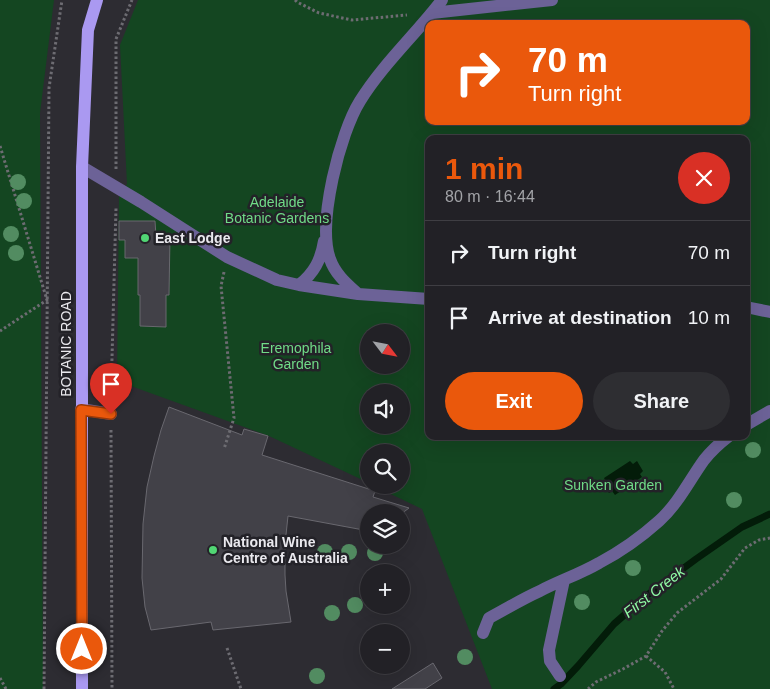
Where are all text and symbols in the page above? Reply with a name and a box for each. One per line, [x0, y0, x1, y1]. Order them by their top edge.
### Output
icon: right [445, 40, 510, 105]
text: 70 m [528, 40, 608, 79]
text: Turn right [528, 81, 621, 106]
text: 1 min [445, 152, 523, 185]
button: close [678, 152, 730, 204]
text: 80 m · 16:44 [445, 188, 535, 205]
park label: Adelaide Botanic Gardens [225, 194, 329, 226]
place label: East Lodge [155, 230, 231, 246]
marker: East Lodge [139, 232, 151, 244]
icon: right [445, 239, 473, 267]
text: Turn right [488, 242, 576, 263]
text: 70 m [688, 242, 730, 263]
street label: BOTANIC ROAD [58, 291, 74, 397]
icon: arrive [445, 304, 473, 332]
text: Arrive at destination [488, 307, 672, 328]
text: 10 m [688, 307, 730, 328]
north arrow [360, 324, 410, 374]
map controls [360, 324, 410, 674]
park label: Eremophila Garden [261, 340, 332, 372]
pin [90, 363, 132, 414]
icon: arrive [97, 370, 125, 398]
button: Exit [445, 372, 583, 430]
button: Share [593, 372, 730, 430]
button: sound [360, 384, 410, 434]
button: search [360, 444, 410, 494]
park label: Sunken Garden [564, 477, 662, 493]
button: layers [360, 504, 410, 554]
place label: National Wine Centre of Australia [223, 534, 348, 566]
marker: National Wine Centre of Australia [207, 544, 219, 556]
water label: First Creek [620, 561, 689, 621]
button: + [360, 564, 410, 614]
position arrow [55, 622, 107, 674]
button: − [360, 624, 410, 674]

